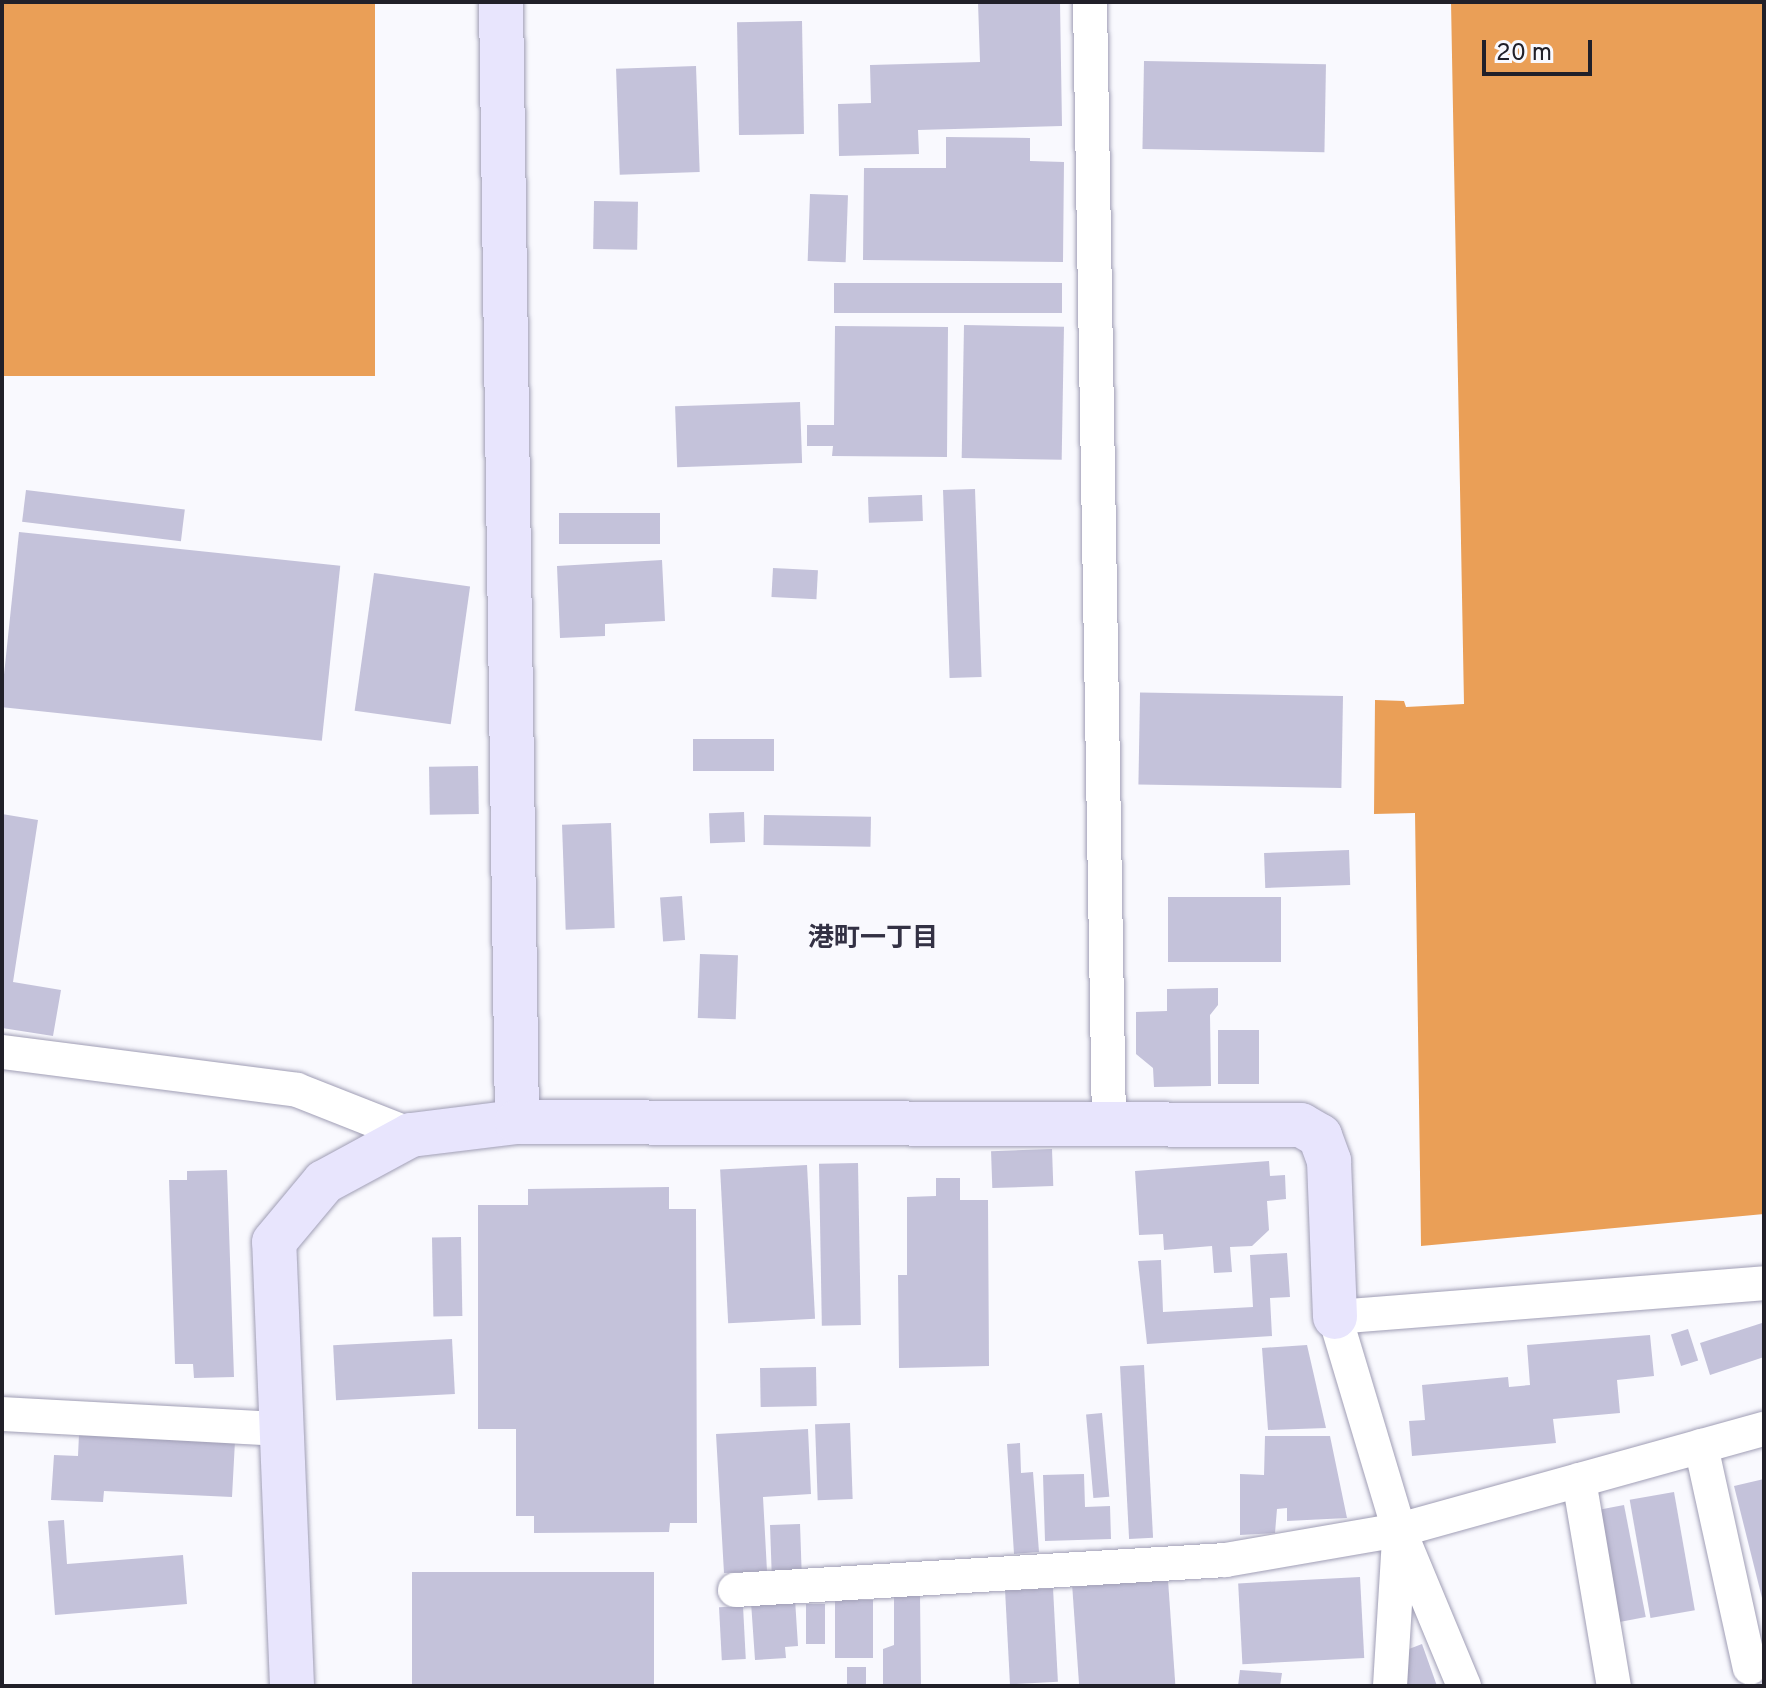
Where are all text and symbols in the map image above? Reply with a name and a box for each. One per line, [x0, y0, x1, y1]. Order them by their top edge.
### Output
scale bar [1486, 24, 1596, 74]
text: 20 m [1496, 39, 1552, 69]
district label: 港町一丁目 [808, 924, 938, 956]

